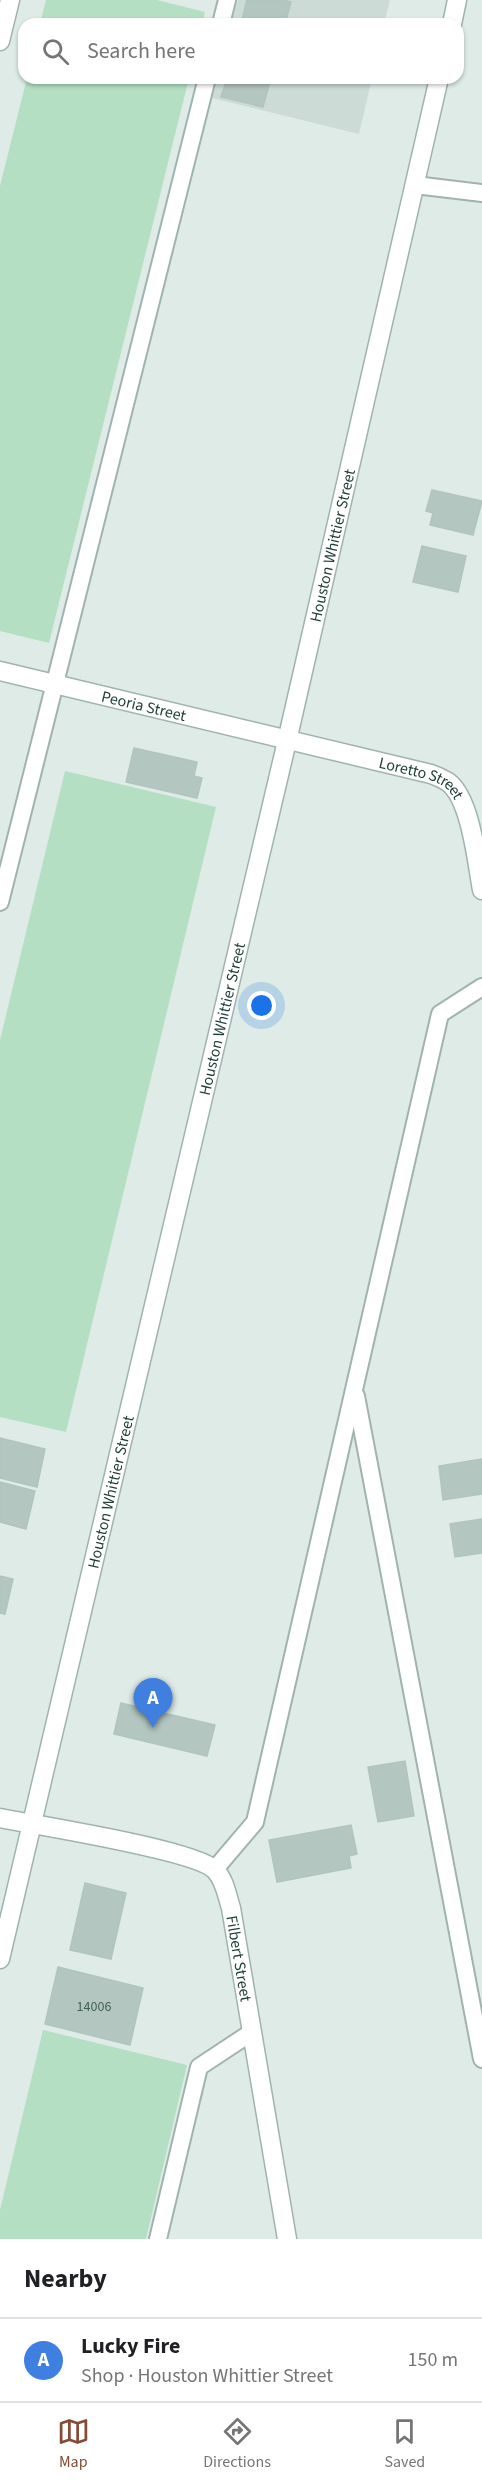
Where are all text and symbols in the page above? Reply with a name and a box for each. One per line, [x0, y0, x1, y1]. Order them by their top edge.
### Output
search box [18, 18, 464, 84]
icon: search [39, 35, 72, 68]
text: Search here [87, 35, 195, 67]
street label: Houston Whittier Street [305, 466, 361, 624]
street label: Peoria Street [99, 686, 189, 727]
street label: Loretto Street [377, 752, 469, 804]
street label: Houston Whittier Street [194, 940, 251, 1098]
your location [247, 991, 276, 1020]
street label: Houston Whittier Street [82, 1413, 140, 1571]
pin: A [134, 1678, 172, 1728]
street label: Filbert Street [220, 1914, 257, 2004]
house number: 14006 [77, 1997, 111, 2017]
text: Nearby [24, 2260, 107, 2297]
text: Lucky Fire [81, 2330, 180, 2362]
text: A [38, 2346, 49, 2374]
text: 150 m [408, 2346, 458, 2374]
text: Shop · Houston Whittier Street [81, 2362, 333, 2390]
tab: Map [57, 2415, 90, 2473]
tab: Directions [203, 2415, 271, 2473]
tab: Saved [384, 2415, 425, 2473]

